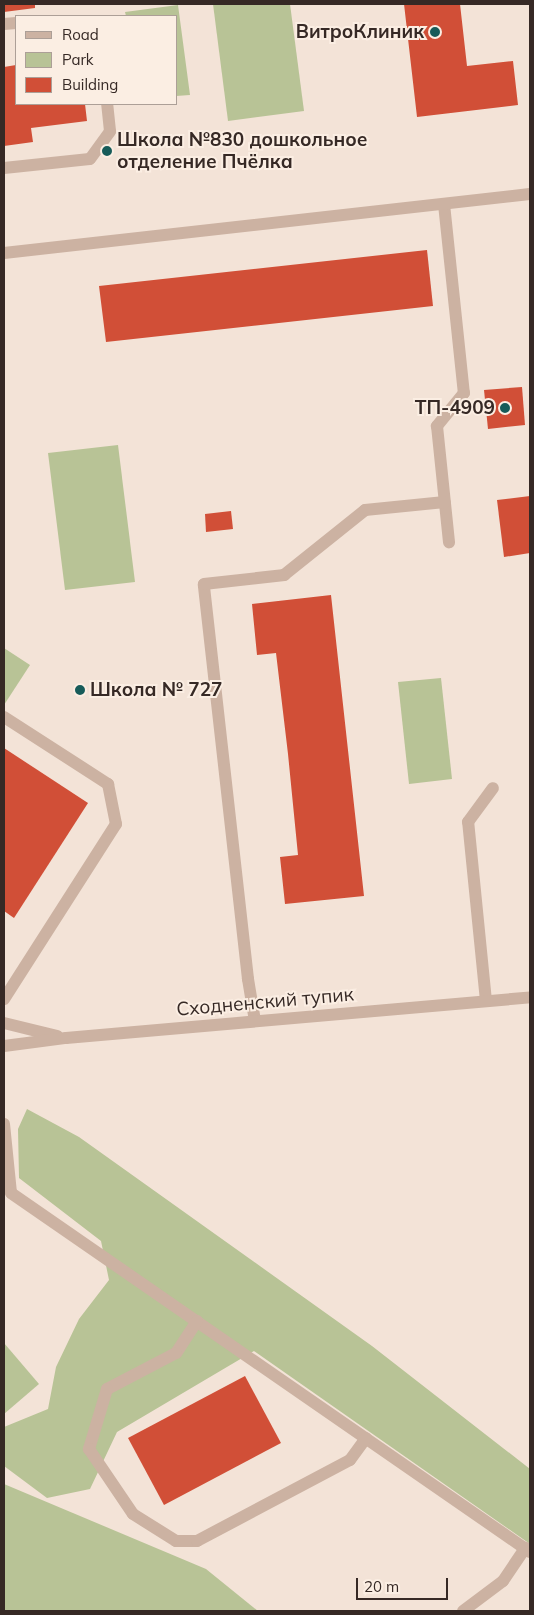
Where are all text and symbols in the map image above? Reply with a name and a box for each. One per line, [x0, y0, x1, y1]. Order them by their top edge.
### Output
legend [15, 15, 178, 105]
place label: ВитроКлиник [296, 21, 424, 43]
text: Road [62, 25, 99, 44]
marker: ВитроКлиник [428, 25, 442, 39]
text: Park [62, 50, 94, 69]
text: Building [62, 75, 118, 94]
place label: Школа №830 дошкольное отделение Пчёлка [117, 129, 367, 173]
marker: Школа №830 дошкольное отделение Пчёлка [101, 145, 113, 157]
place label: ТП-4909 [415, 397, 495, 419]
marker: ТП-4909 [499, 402, 511, 414]
place label: Школа № 727 [90, 679, 222, 701]
marker: Школа № 727 [74, 684, 86, 696]
street label: Сходненский тупик [175, 983, 355, 1021]
scale bar [359, 1568, 452, 1600]
text: 20 m [364, 1577, 399, 1596]

